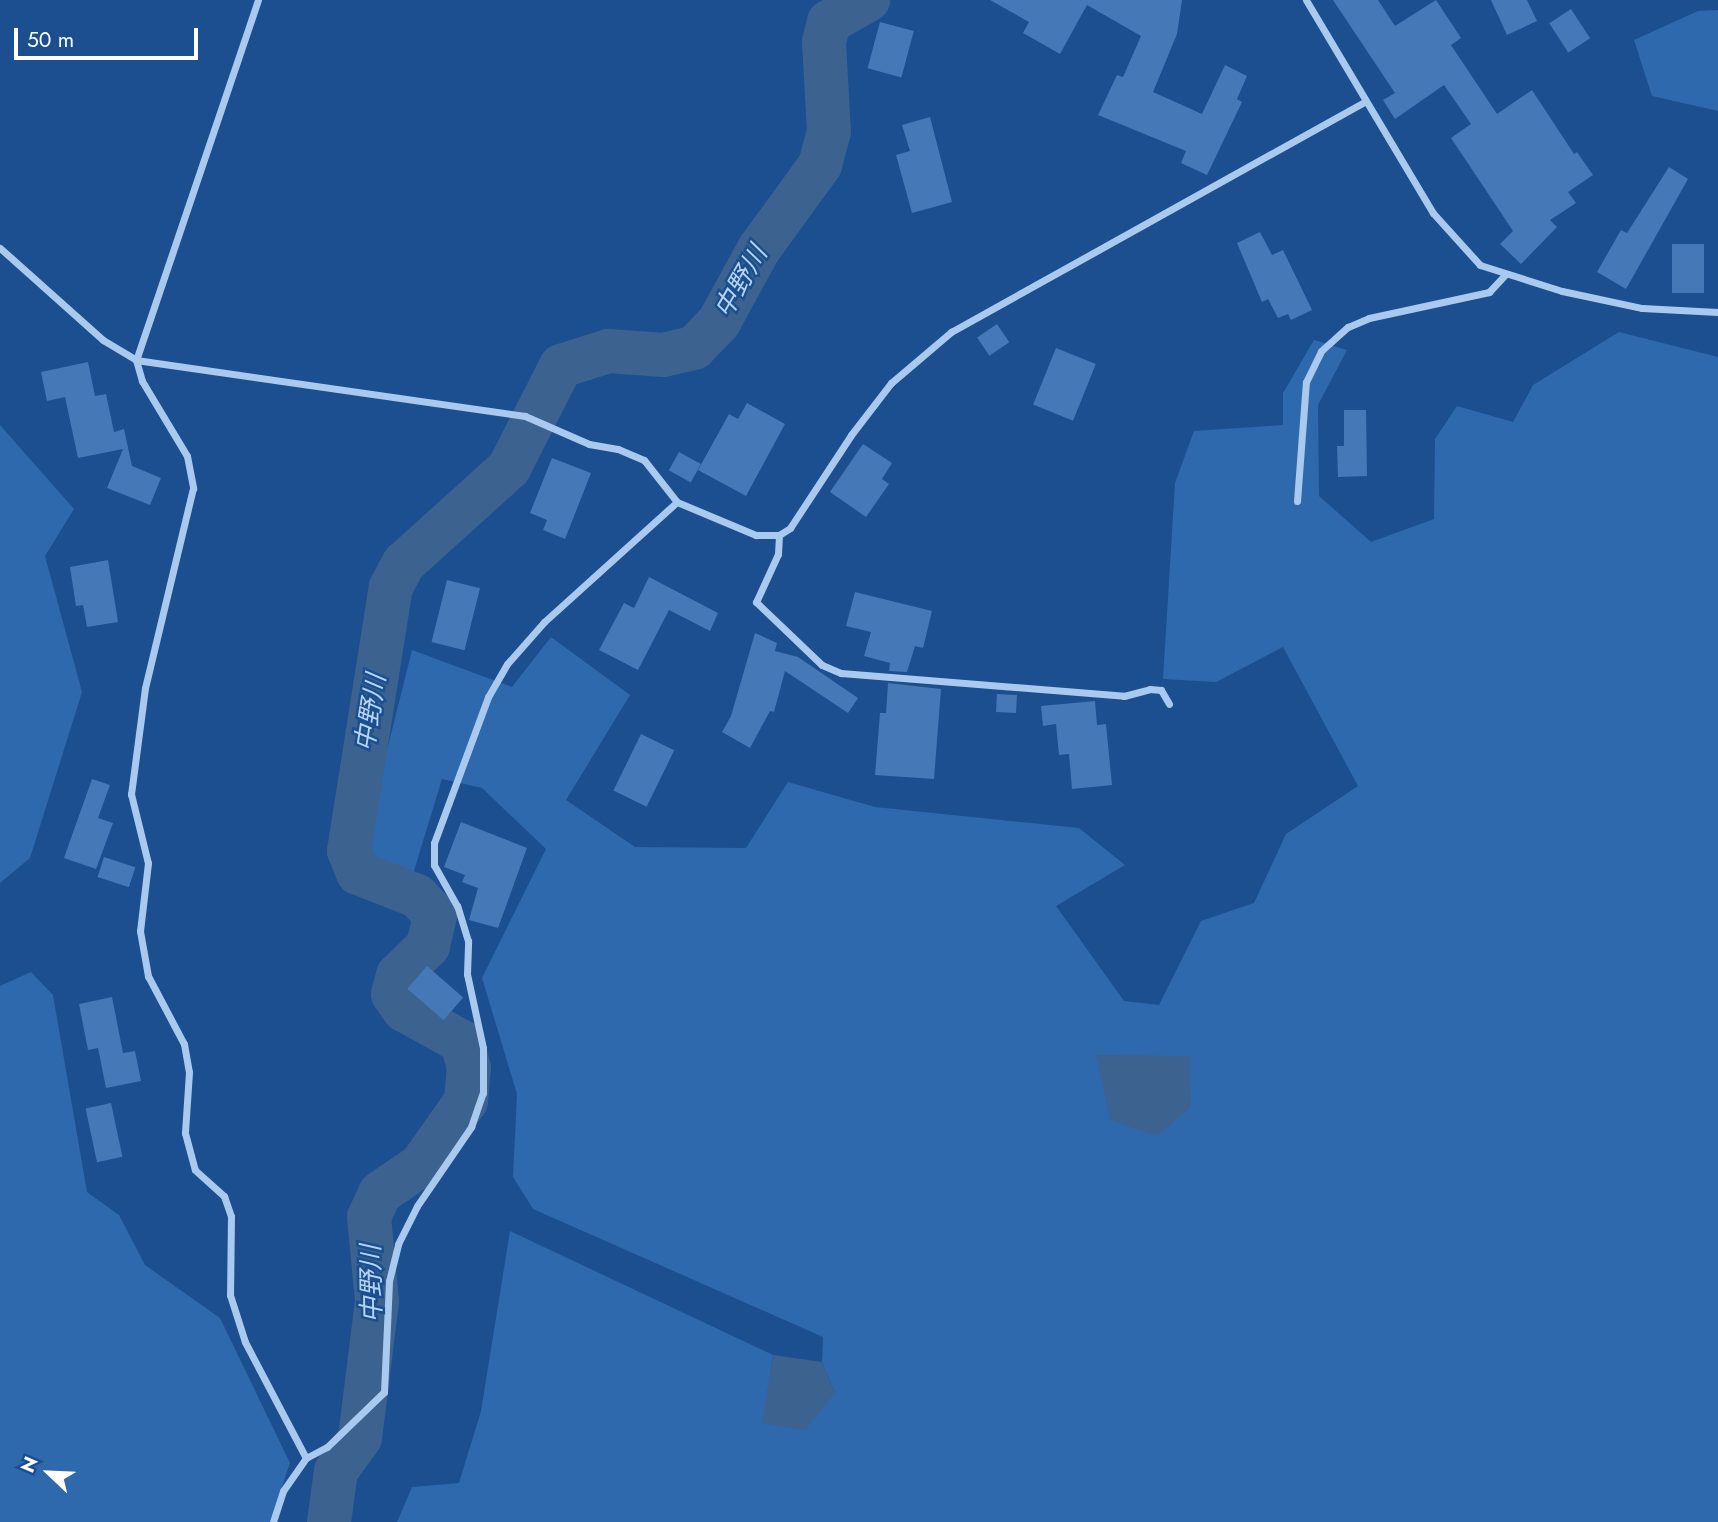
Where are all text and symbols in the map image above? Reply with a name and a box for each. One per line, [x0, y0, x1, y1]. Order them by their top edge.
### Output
scale bar [18, 14, 201, 58]
text: 50 m [27, 25, 74, 55]
water label: 中野川 [708, 240, 774, 324]
water label: 中野川 [349, 672, 393, 754]
water label: 中野川 [356, 1245, 388, 1323]
north arrow [14, 1438, 84, 1508]
text: N [14, 1452, 45, 1477]

